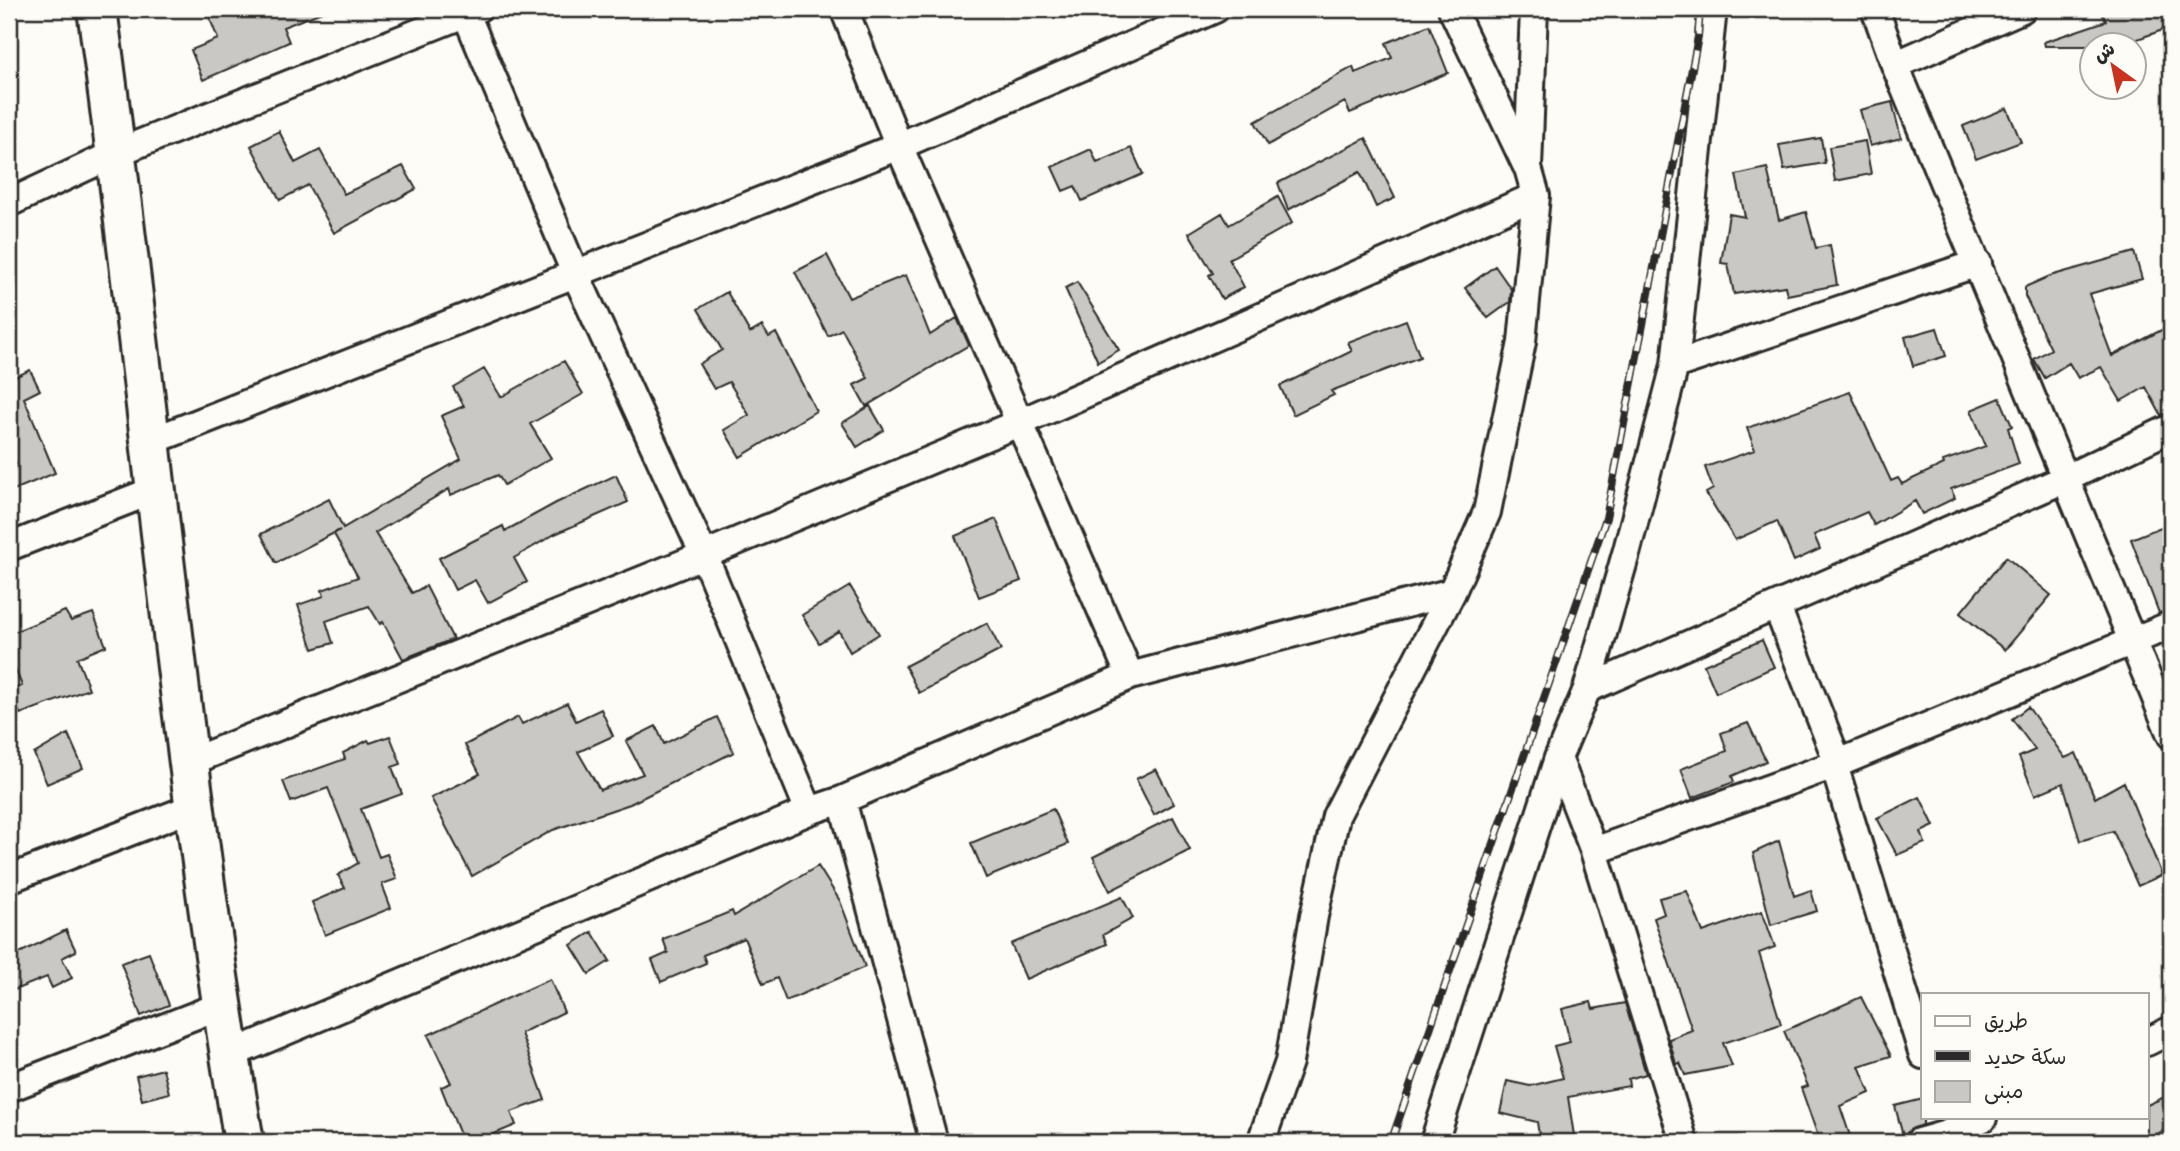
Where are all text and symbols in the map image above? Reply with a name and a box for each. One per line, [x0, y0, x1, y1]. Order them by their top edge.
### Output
north arrow [2078, 32, 2148, 102]
text: ش [2090, 38, 2120, 68]
legend [1921, 993, 2148, 1120]
text: طريق [1984, 1009, 2028, 1034]
text: سكة حديد [1984, 1045, 2067, 1070]
text: مبنى [1984, 1079, 2023, 1105]

